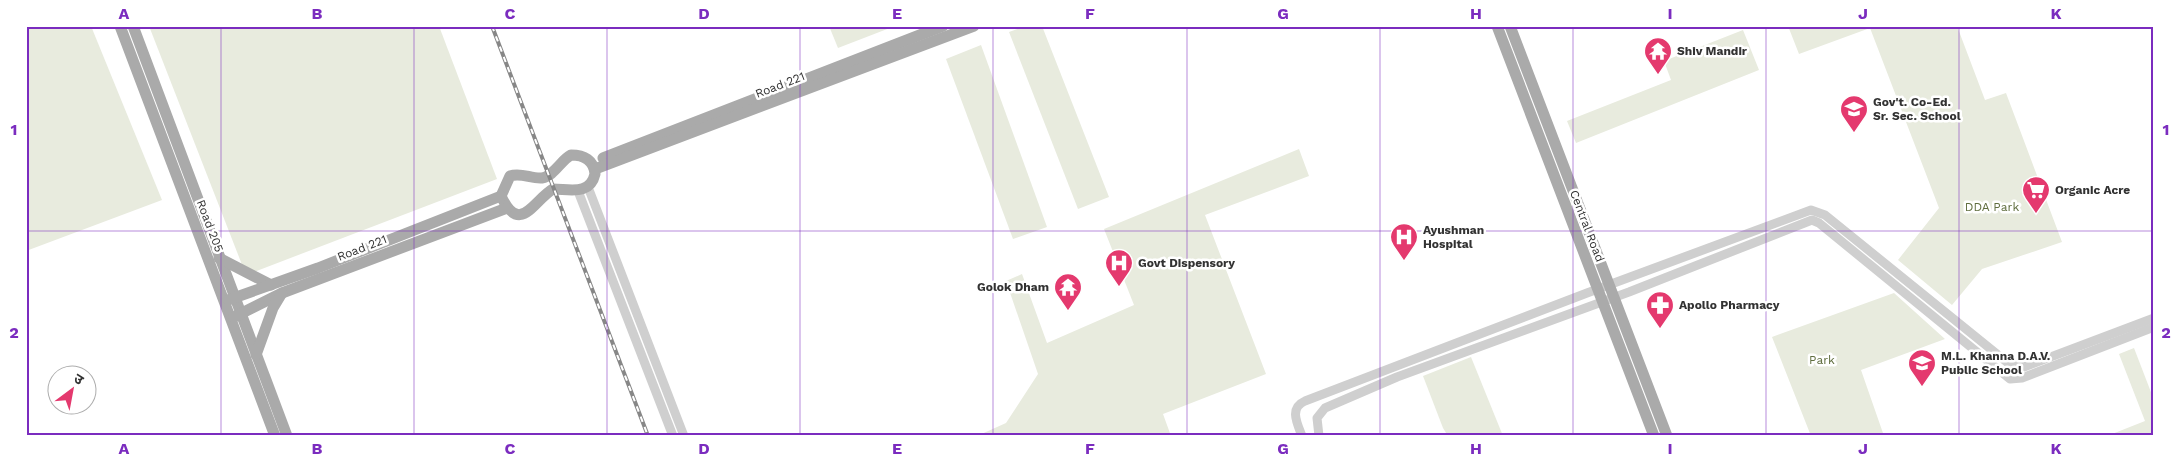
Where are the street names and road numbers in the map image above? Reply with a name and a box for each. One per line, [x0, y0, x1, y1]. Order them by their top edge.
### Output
street label: Road 221 [753, 69, 807, 101]
street label: Central Road [1567, 188, 1607, 264]
street label: Road 205 [194, 198, 226, 254]
street label: Road 221 [335, 232, 389, 264]

